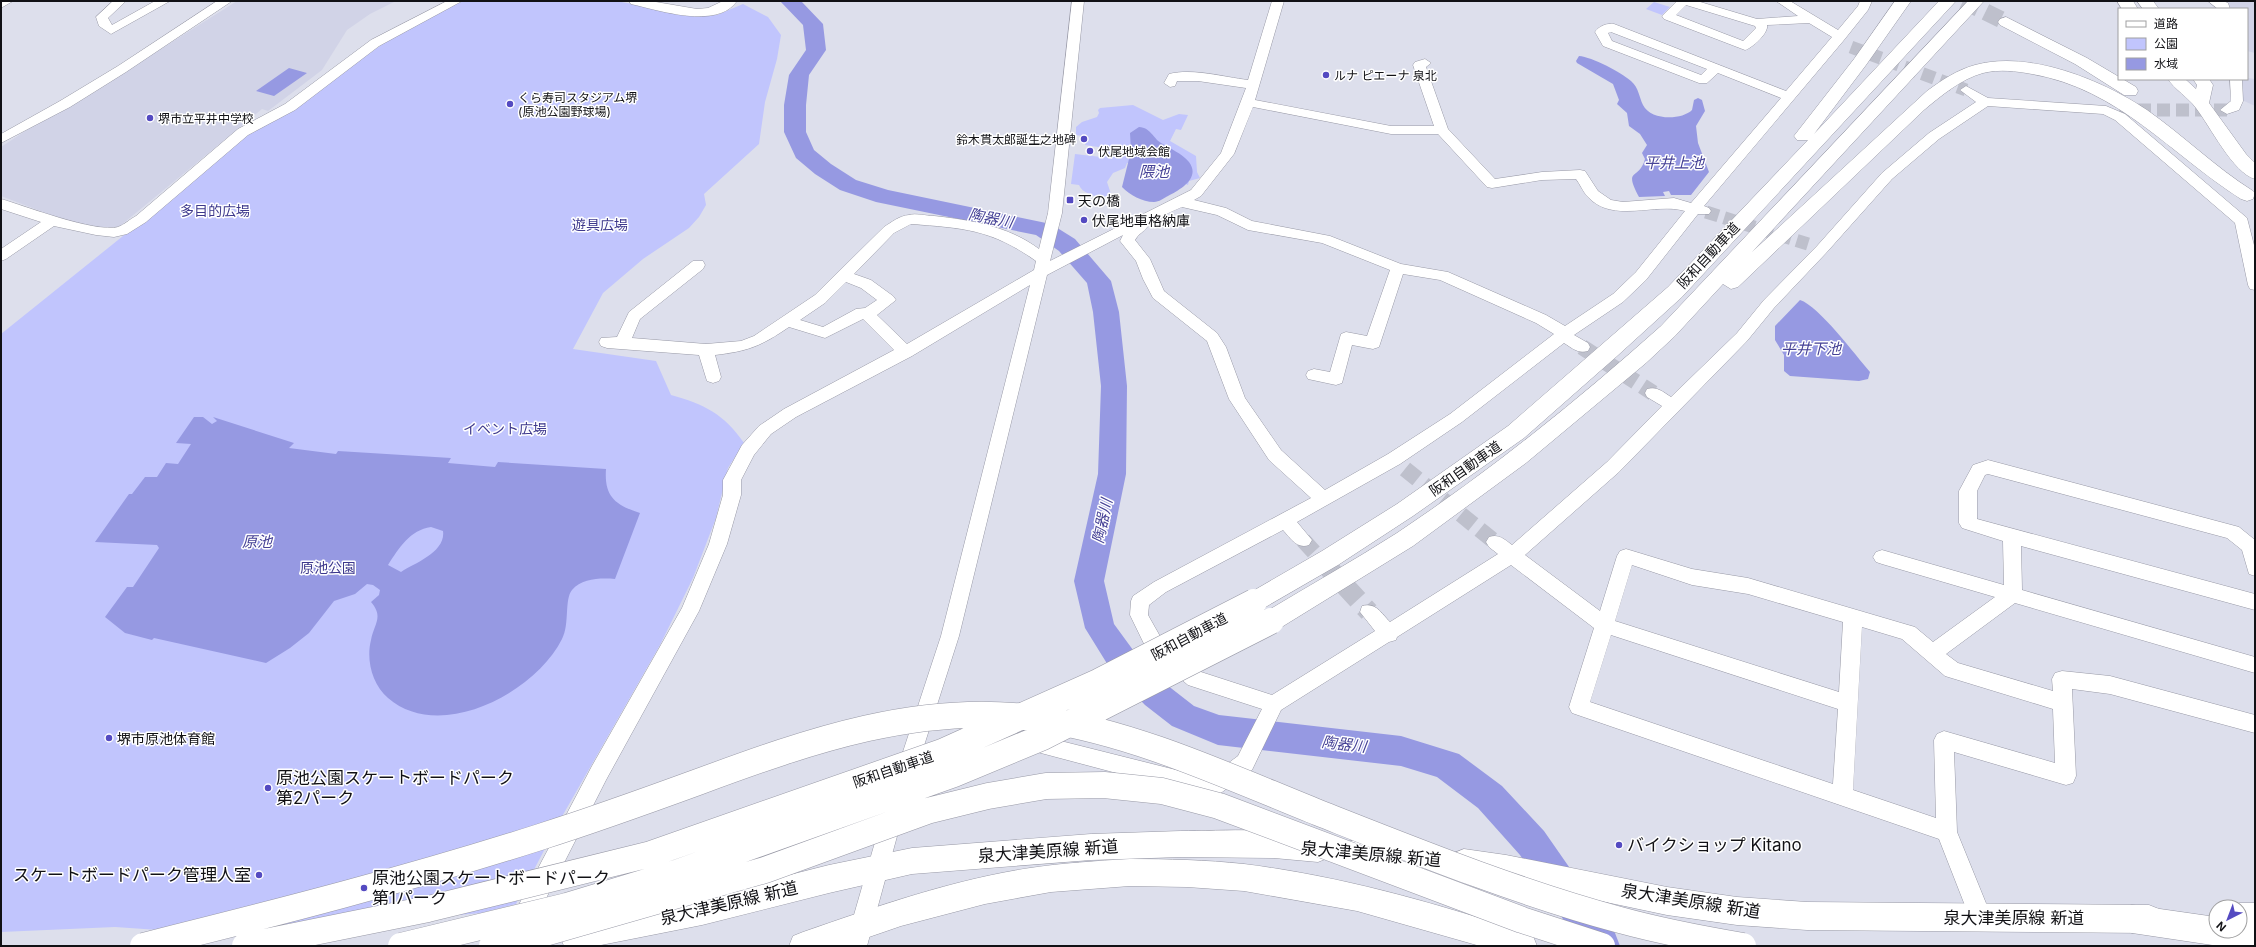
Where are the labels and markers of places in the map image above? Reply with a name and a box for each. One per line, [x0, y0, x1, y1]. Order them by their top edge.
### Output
place label: ルナ ピエーナ 泉北 [1334, 68, 1437, 83]
marker: ルナ ピエーナ 泉北 [1321, 70, 1331, 80]
place label: くら寿司スタジアム堺 (原池公園野球場) [518, 90, 637, 119]
marker: くら寿司スタジアム堺 (原池公園野球場) [505, 99, 515, 109]
place label: 堺市立平井中学校 [158, 111, 254, 126]
marker: 堺市立平井中学校 [145, 113, 155, 123]
place label: 鈴木貫太郎誕生之地碑 [956, 132, 1076, 147]
marker: 鈴木貫太郎誕生之地碑 [1079, 134, 1089, 144]
place label: 伏尾地域会館 [1098, 144, 1170, 159]
marker: 伏尾地域会館 [1085, 146, 1095, 156]
place label: 天の橋 [1078, 192, 1120, 209]
marker: 天の橋 [1065, 195, 1075, 205]
place label: 伏尾地車格納庫 [1092, 212, 1190, 229]
marker: 伏尾地車格納庫 [1079, 215, 1089, 225]
place label: 堺市原池体育館 [117, 730, 215, 747]
marker: 堺市原池体育館 [104, 733, 114, 743]
place label: 原池公園スケートボードパーク 第2パーク [276, 768, 514, 808]
marker: 原池公園スケートボードパーク 第2パーク [263, 783, 273, 793]
place label: バイクショップ Kitano [1627, 835, 1802, 855]
marker: バイクショップ Kitano [1614, 840, 1624, 850]
place label: スケートボードパーク管理人室 [13, 865, 251, 885]
place label: 原池公園スケートボードパーク 第1パーク [372, 868, 610, 908]
marker: スケートボードパーク管理人室 [254, 870, 264, 880]
marker: 原池公園スケートボードパーク 第1パーク [359, 883, 369, 893]

